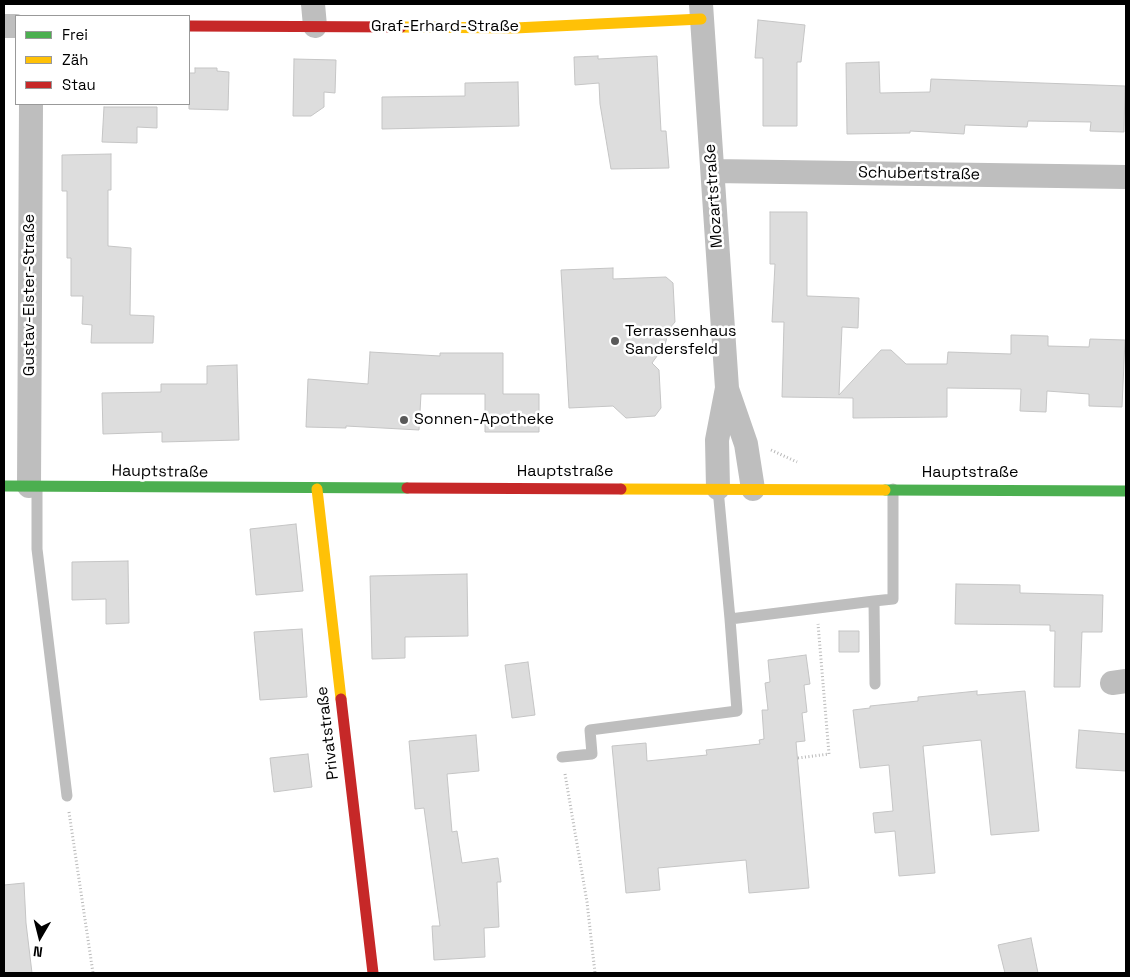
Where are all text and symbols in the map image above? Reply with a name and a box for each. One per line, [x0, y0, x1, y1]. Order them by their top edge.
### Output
legend [15, 15, 190, 105]
street label: Graf-Erhard-Straße [371, 17, 519, 37]
text: Frei [62, 25, 88, 44]
text: Zäh [62, 50, 88, 69]
text: Stau [62, 75, 96, 94]
street label: Mozartstraße [701, 143, 727, 249]
street label: Schubertstraße [858, 163, 980, 185]
street label: Gustav-Elster-Straße [20, 214, 40, 376]
place label: Terrassenhaus Sandersfeld [625, 322, 736, 360]
marker: Terrassenhaus Sandersfeld [609, 335, 621, 347]
place label: Sonnen-Apotheke [414, 410, 554, 430]
marker: Sonnen-Apotheke [398, 414, 410, 426]
street label: Hauptstraße [111, 462, 209, 482]
street label: Hauptstraße [517, 462, 613, 482]
street label: Hauptstraße [922, 463, 1018, 483]
street label: Privatstraße [313, 685, 343, 781]
north arrow [15, 912, 65, 962]
text: N [32, 942, 44, 961]

